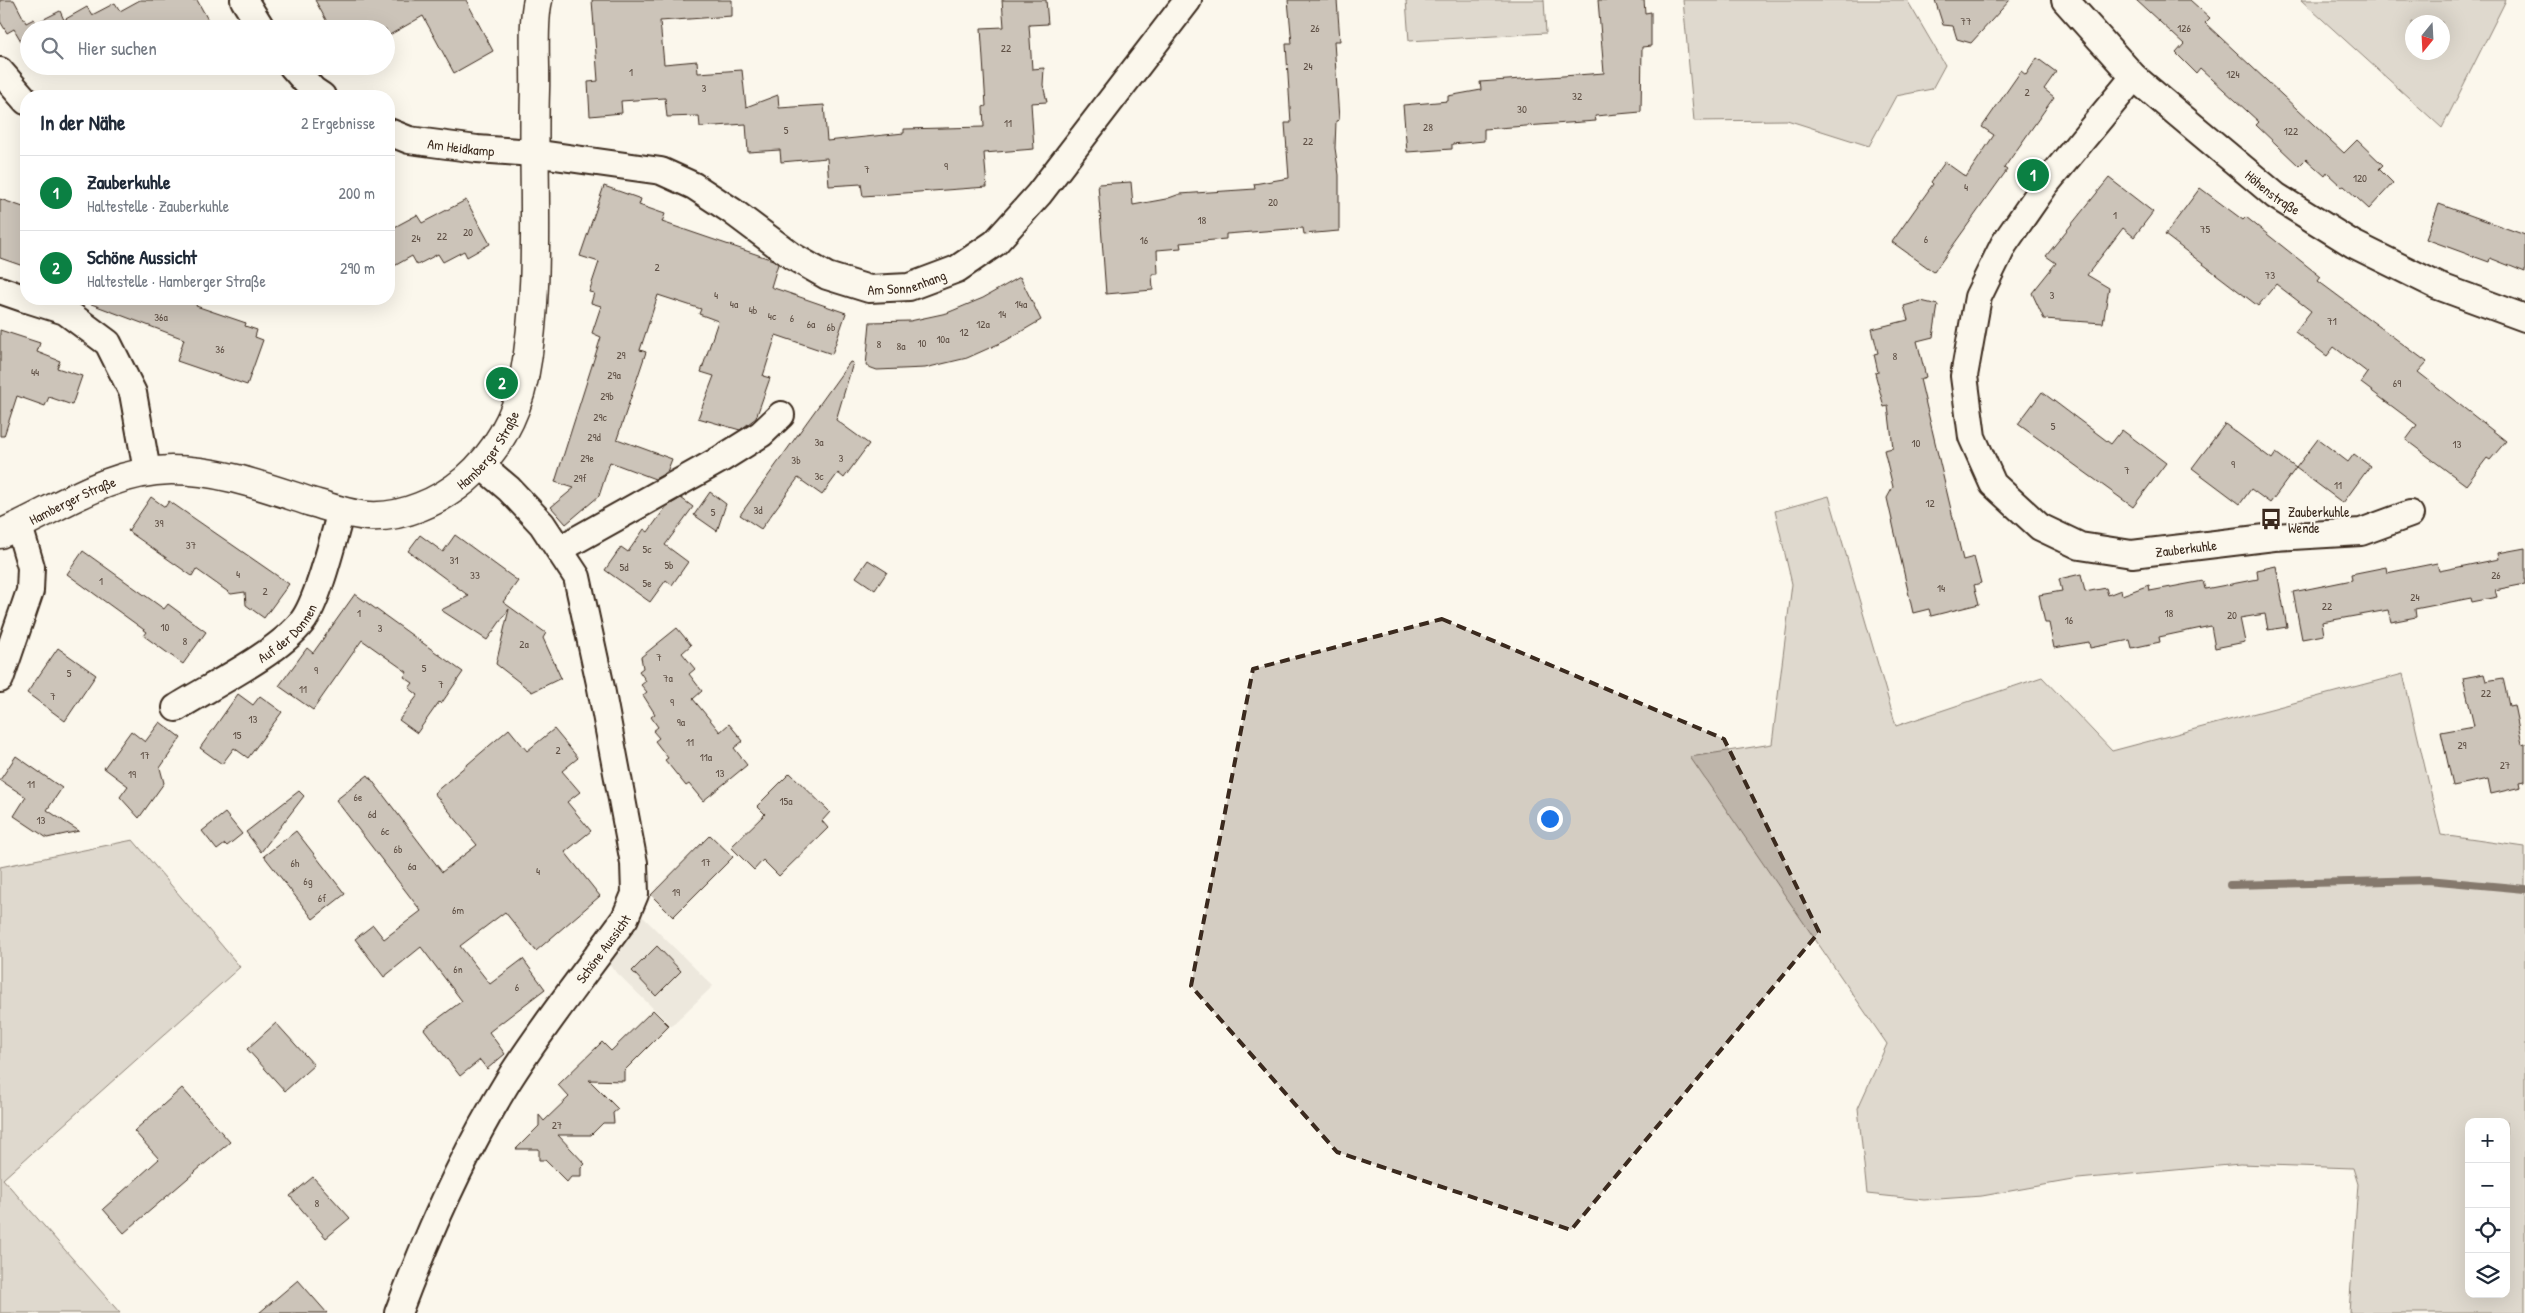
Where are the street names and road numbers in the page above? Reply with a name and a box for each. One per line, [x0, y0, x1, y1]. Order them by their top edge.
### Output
street label: Am Heidkamp [426, 133, 495, 161]
street label: Höhenstraße [2242, 165, 2305, 219]
street label: Am Sonnenhang [867, 265, 949, 299]
street label: Hamberger Straße [452, 407, 523, 493]
street label: Hamberger Straße [26, 471, 118, 528]
street label: Zauberkuhle [2154, 534, 2218, 561]
street label: Auf der Donnen [253, 601, 320, 666]
street label: Schöne Aussicht [571, 912, 635, 987]

